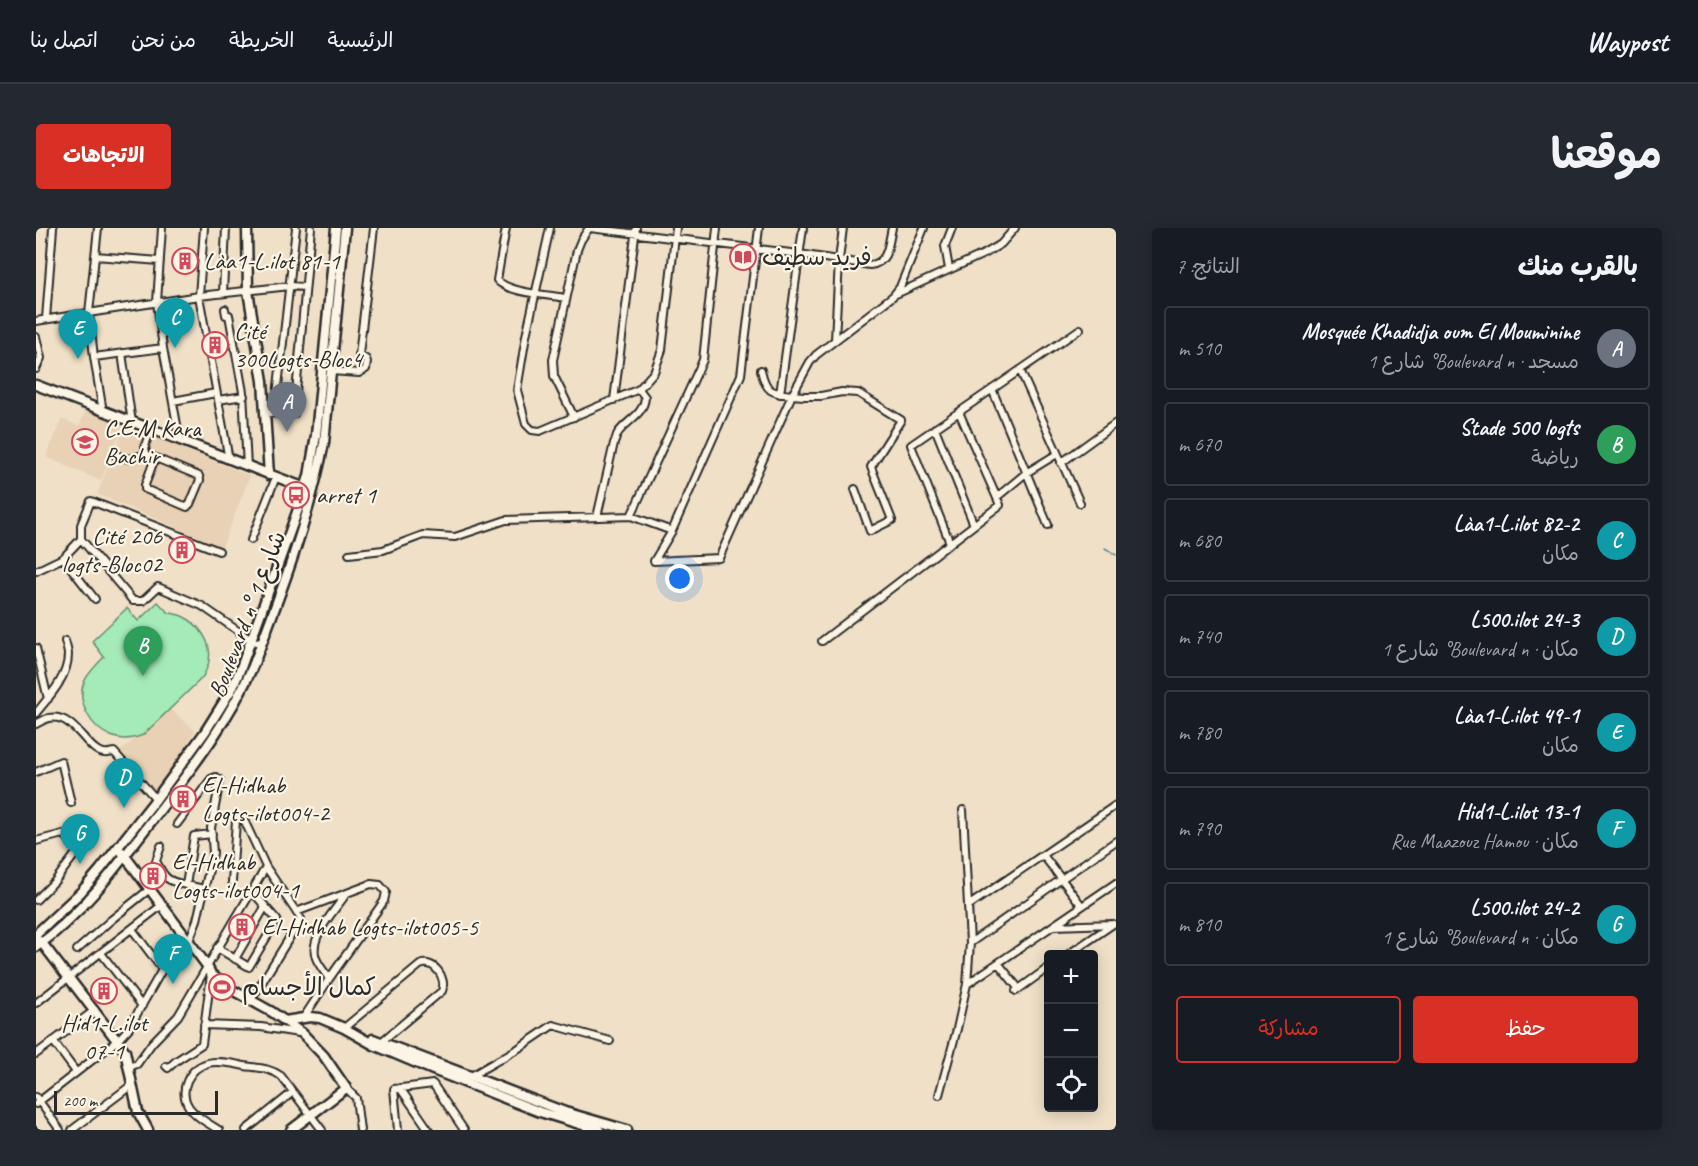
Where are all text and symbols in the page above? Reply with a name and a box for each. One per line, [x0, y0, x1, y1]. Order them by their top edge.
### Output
text: Waypost [1587, 24, 1668, 59]
text: اتصل بنا [30, 27, 98, 53]
text: من نحن [131, 27, 196, 53]
text: الخريطة [229, 27, 295, 53]
text: الرئيسية [328, 27, 393, 53]
button: الاتجاهات [36, 124, 171, 189]
text: موقعنا [1551, 128, 1662, 181]
library icon: فريد سطيف [728, 242, 758, 272]
place label: فريد سطيف [762, 242, 872, 272]
building icon: Làa1-L.ilot 81-1 [170, 246, 200, 276]
place label: Làa1-L.ilot 81-1 [204, 246, 341, 276]
text: بالقرب منك [1518, 250, 1638, 283]
text: النتائج: 7 [1176, 254, 1240, 279]
pin: C [156, 298, 194, 348]
pin: E [58, 310, 98, 359]
place label: Cité 300Logts-Bloc4 [234, 316, 364, 374]
text: Mosquée Khadidja oum El Mouminine [1302, 318, 1579, 346]
building icon: Cité 300Logts-Bloc4 [200, 330, 230, 360]
text: 510 m [1178, 336, 1221, 361]
text: A [1611, 336, 1622, 361]
text: مسجد · Boulevard n° شارع 1 [1368, 349, 1579, 374]
pin: A [268, 382, 306, 432]
place label: C.E.M Kara Bachir [104, 413, 202, 471]
text: Stade 500 logts [1460, 414, 1579, 442]
school or university icon: C.E.M Kara Bachir [70, 427, 100, 457]
text: 670 m [1178, 432, 1221, 457]
text: B [1611, 432, 1622, 457]
text: رياضة [1531, 445, 1579, 470]
bus stop icon: arret 1 [281, 480, 311, 510]
place label: arret 1 [316, 480, 377, 510]
text: Làa1-L.ilot 82-2 [1454, 510, 1579, 538]
place label: Cité 206 logts-Bloc02 [62, 521, 164, 579]
street label: Boulevard n° شارع 1 [201, 526, 294, 702]
text: 680 m [1178, 528, 1221, 553]
text: C [1612, 528, 1621, 553]
building icon: Cité 206 logts-Bloc02 [167, 535, 197, 565]
text: مكان [1542, 541, 1579, 566]
your location [665, 564, 694, 593]
text: L500.ilot 24-3 [1470, 606, 1579, 634]
text: 740 m [1178, 624, 1221, 649]
text: D [1611, 624, 1622, 649]
pin: B [124, 626, 162, 676]
text: مكان · Boulevard n° شارع 1 [1382, 637, 1579, 662]
text: Làa1-L.ilot 49-1 [1454, 702, 1579, 730]
text: 780 m [1178, 720, 1221, 745]
text: E [1611, 720, 1622, 745]
text: مكان [1542, 733, 1579, 758]
pin: D [104, 758, 143, 808]
place label: El-Hidhab Logts-ilot004-2 [202, 770, 331, 828]
building icon: El-Hidhab Logts-ilot004-2 [168, 784, 198, 814]
text: Hid1-L.ilot 13-1 [1457, 798, 1579, 826]
pin: G [60, 814, 99, 864]
text: 790 m [1178, 816, 1221, 841]
text: F [1612, 816, 1621, 841]
text: مكان · Rue Maazouz Hamou [1391, 829, 1579, 854]
place label: El-Hidhab Logts-ilot004-1 [172, 847, 300, 905]
building icon: El-Hidhab Logts-ilot004-1 [138, 861, 168, 891]
text: L500.ilot 24-2 [1470, 894, 1579, 922]
building icon: El-Hidhab Logts-ilot005-5 [227, 912, 257, 942]
place label: El-Hidhab Logts-ilot005-5 [262, 912, 479, 942]
text: 810 m [1178, 912, 1221, 937]
text: G [1612, 912, 1621, 937]
text: مكان · Boulevard n° شارع 1 [1382, 925, 1579, 950]
pin: F [154, 934, 192, 984]
map controls [1044, 950, 1098, 1112]
button: + [1044, 950, 1098, 1004]
place label: كمال الأجسام [242, 970, 376, 1005]
sports icon: كمال الأجسام [207, 972, 237, 1002]
building icon: Hid1-L.ilot 07-1 [89, 976, 119, 1006]
button: مشاركة [1176, 996, 1401, 1063]
button: حفظ [1413, 996, 1638, 1063]
button: − [1044, 1004, 1098, 1058]
place label: Hid1-L.ilot 07-1 [61, 1008, 149, 1066]
button: locate [1044, 1058, 1098, 1112]
scale bar [54, 1088, 218, 1116]
text: 200 m [63, 1091, 97, 1111]

